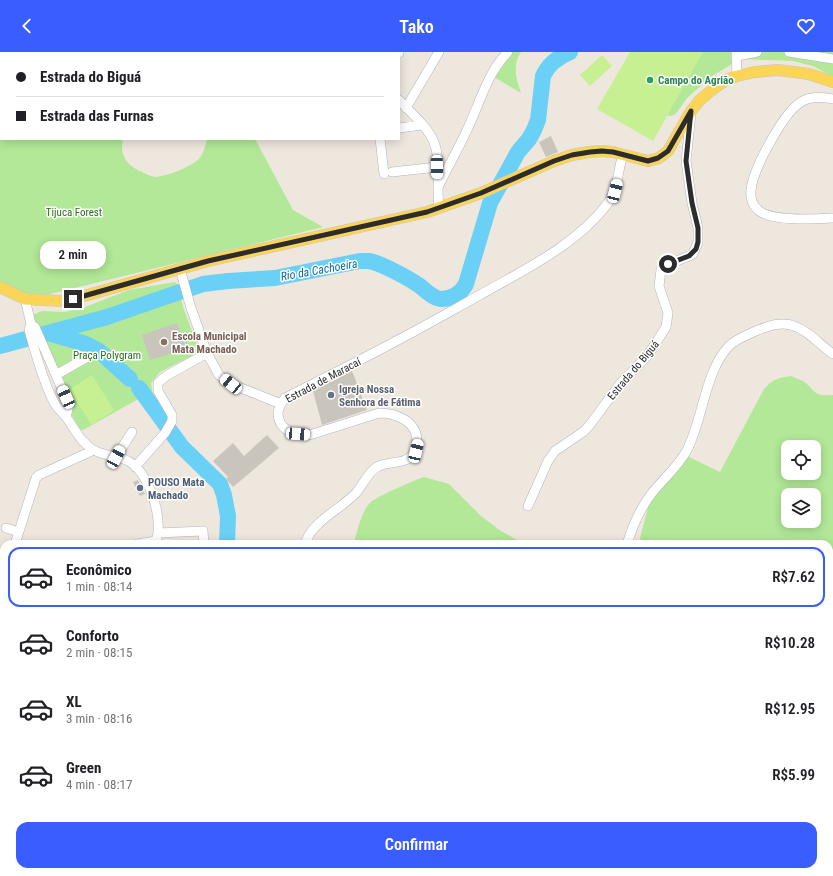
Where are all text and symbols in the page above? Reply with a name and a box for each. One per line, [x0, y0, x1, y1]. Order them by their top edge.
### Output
icon: back [16, 15, 38, 37]
icon: heart [795, 15, 817, 37]
text: Tako [399, 16, 434, 37]
text: Estrada do Biguá [40, 68, 141, 86]
place label: Campo do Agrião [658, 74, 734, 87]
marker: Campo do Agrião [645, 75, 655, 85]
text: Estrada das Furnas [40, 107, 154, 125]
car [431, 155, 443, 179]
car [606, 178, 624, 204]
park label: Tijuca Forest [46, 206, 102, 219]
callout: 2 min [40, 241, 106, 269]
text: 2 min [59, 247, 87, 262]
route start [659, 255, 677, 273]
water label: Rio da Cachoeira [280, 256, 358, 284]
route end [64, 290, 82, 308]
place label: Escola Municipal Mata Machado [172, 330, 247, 356]
marker: Escola Municipal Mata Machado [159, 337, 169, 347]
street label: Estrada do Biguá [605, 338, 662, 403]
park label: Praça Polygram [73, 349, 141, 362]
street label: Estrada de Maracaí [283, 355, 363, 406]
car [218, 372, 244, 396]
place label: Igreja Nossa Senhora de Fátima [339, 383, 421, 409]
car [56, 384, 76, 410]
marker: Igreja Nossa Senhora de Fátima [326, 390, 336, 400]
car [286, 427, 310, 441]
car [407, 438, 425, 464]
map controls [781, 440, 821, 528]
button: locate [781, 440, 821, 480]
car [105, 444, 127, 470]
place label: POUSO Mata Machado [148, 476, 204, 502]
marker: POUSO Mata Machado [135, 483, 145, 493]
button: layers [781, 488, 821, 528]
icon: car [18, 559, 54, 595]
text: Econômico [66, 561, 132, 579]
text: R$7.62 [772, 568, 815, 586]
text: 1 min · 08:14 [66, 579, 132, 594]
icon: car [18, 625, 54, 661]
text: Conforto [66, 627, 119, 645]
text: R$10.28 [765, 634, 815, 652]
text: 2 min · 08:15 [66, 645, 132, 660]
icon: car [18, 691, 54, 727]
text: XL [66, 693, 82, 711]
text: R$12.95 [765, 700, 815, 718]
text: 3 min · 08:16 [66, 711, 132, 726]
icon: car [18, 757, 54, 793]
text: Green [66, 759, 101, 777]
text: R$5.99 [772, 766, 815, 784]
text: 4 min · 08:17 [66, 777, 132, 792]
button: Confirmar [16, 822, 817, 868]

